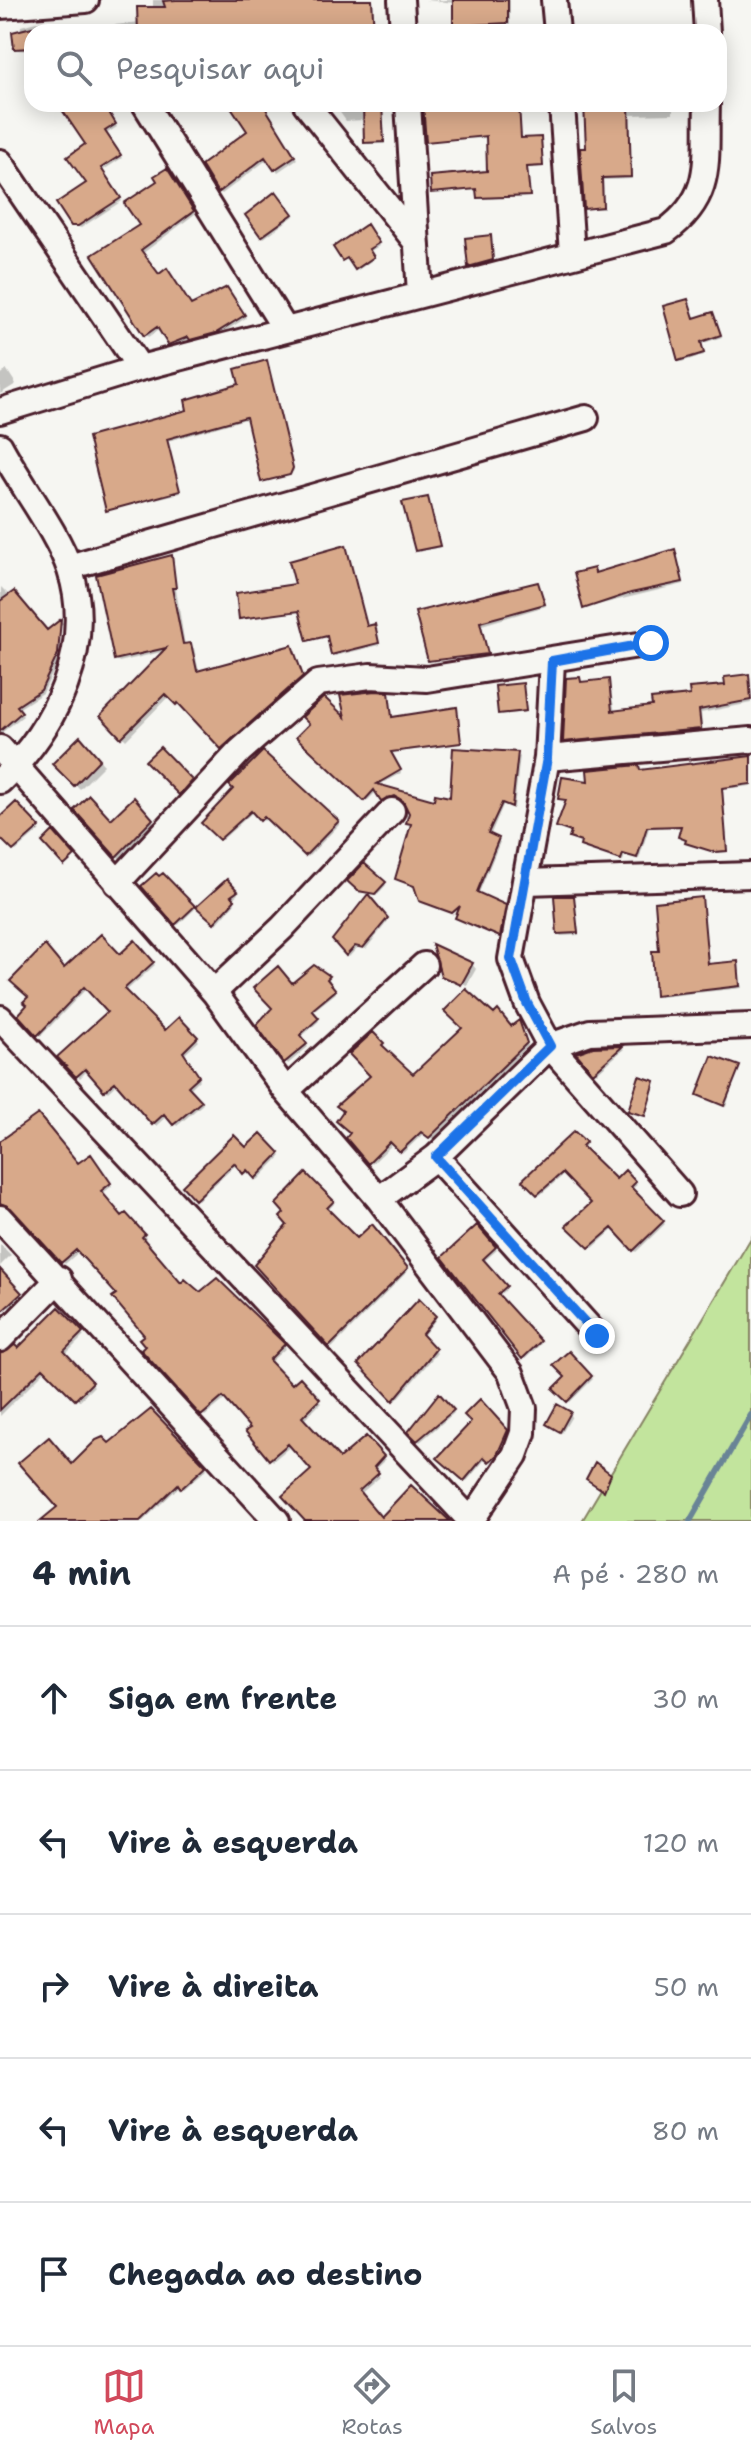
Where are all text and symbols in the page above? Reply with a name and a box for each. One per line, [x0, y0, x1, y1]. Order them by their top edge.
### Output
search box [24, 24, 727, 112]
icon: search [52, 46, 96, 90]
text: Pesquisar aqui [116, 48, 325, 89]
route start [633, 625, 669, 661]
route end [579, 1318, 615, 1354]
text: 4 min [32, 1550, 131, 1596]
text: A pé · 280 m [552, 1556, 719, 1591]
icon: ahead [32, 1676, 76, 1720]
text: Siga em frente [108, 1678, 337, 1719]
text: 30 m [652, 1681, 719, 1716]
icon: left [32, 1820, 76, 1864]
text: Vire à esquerda [108, 1822, 358, 1863]
text: 120 m [643, 1825, 719, 1860]
icon: right [32, 1964, 76, 2008]
text: Vire à direita [108, 1966, 319, 2007]
text: 50 m [654, 1969, 719, 2004]
icon: left [32, 2108, 76, 2152]
text: Vire à esquerda [108, 2110, 358, 2151]
text: 80 m [652, 2113, 719, 2148]
icon: arrive [32, 2252, 76, 2296]
text: Chegada ao destino [108, 2254, 423, 2295]
tab: Mapa [94, 2364, 154, 2441]
tab: Rotas [342, 2364, 403, 2441]
tab: Salvos [590, 2364, 657, 2441]

